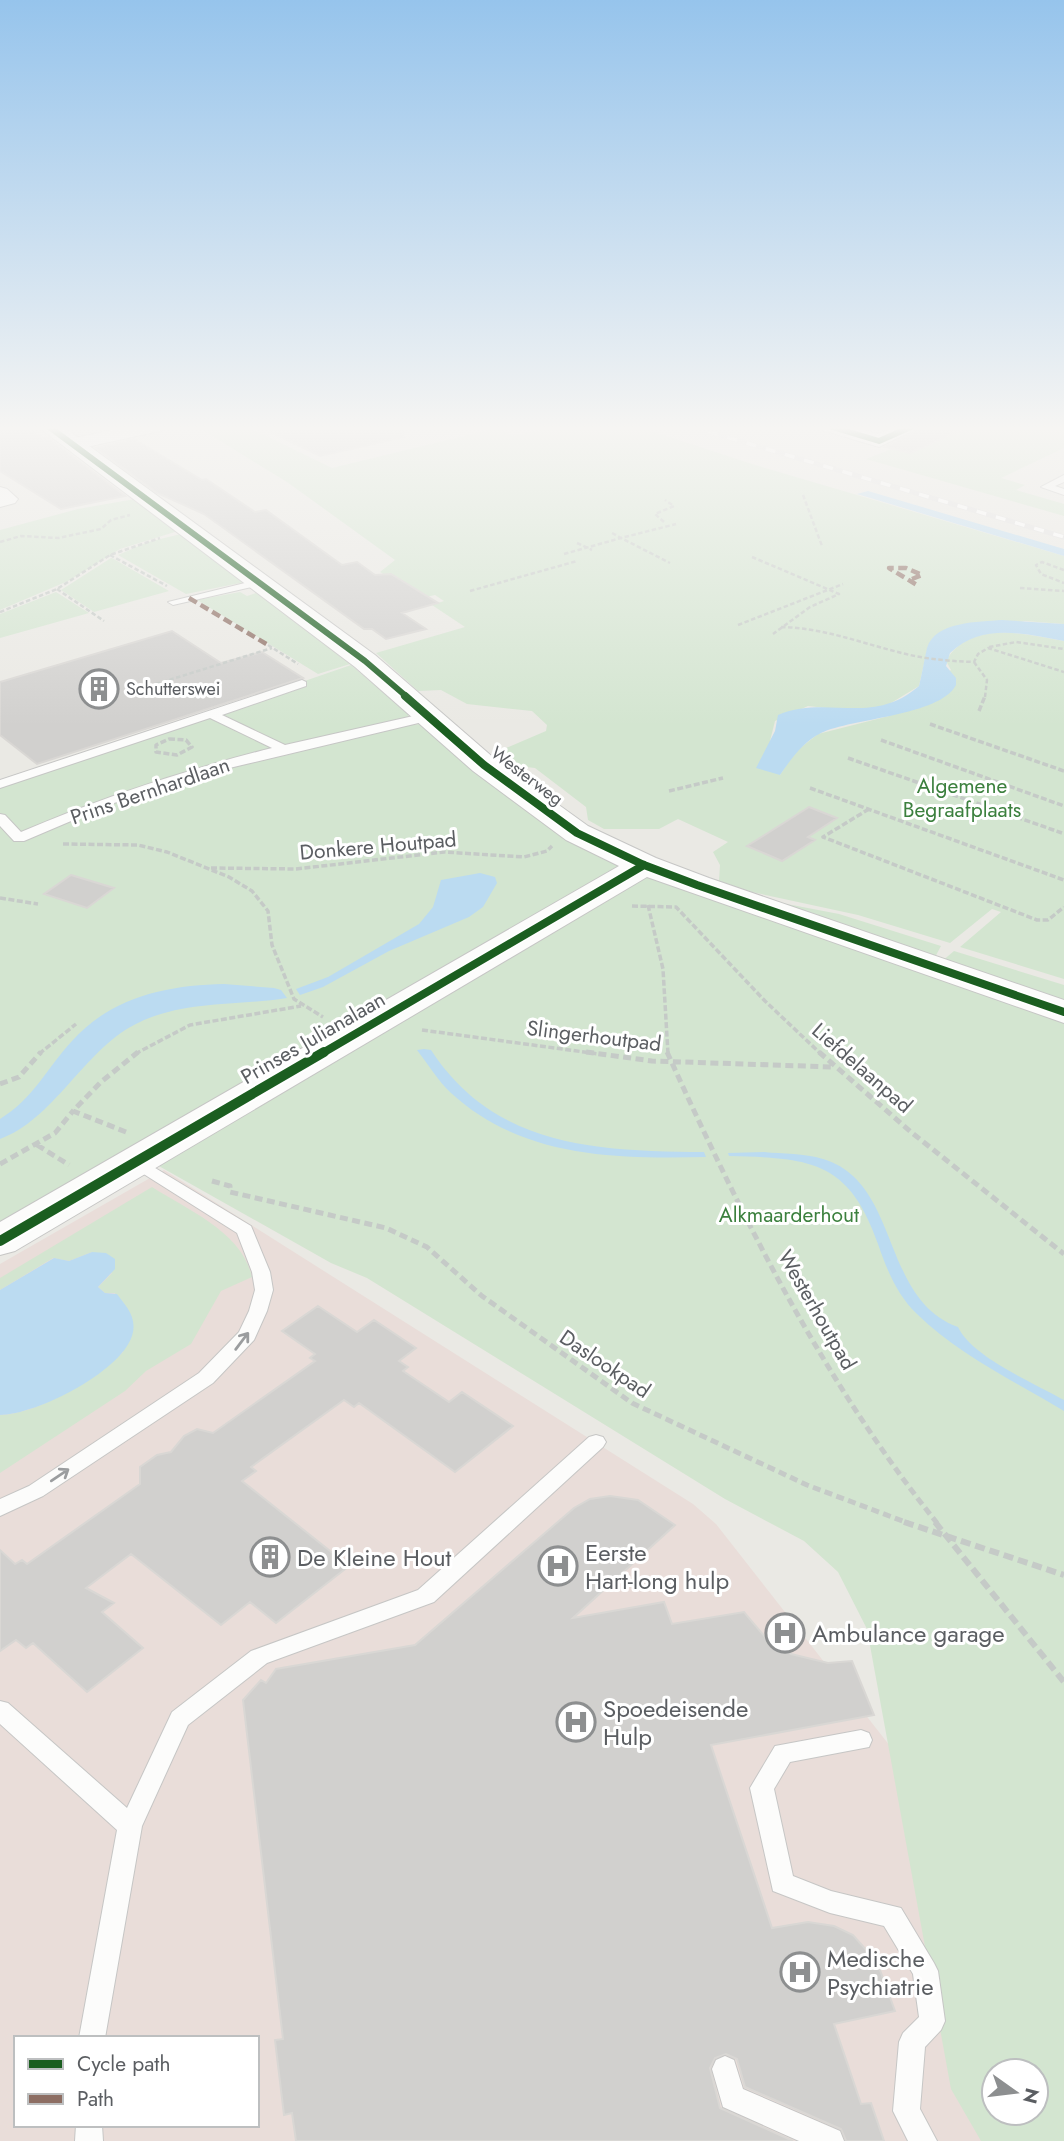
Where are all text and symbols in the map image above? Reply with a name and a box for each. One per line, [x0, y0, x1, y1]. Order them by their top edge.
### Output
building icon: Schutterswei [78, 668, 120, 710]
place label: Schutterswei [126, 676, 221, 702]
street label: Westerweg [485, 740, 569, 812]
street label: Prins Bernhardlaan [66, 750, 234, 832]
park label: Algemene Begraafplaats [903, 771, 1021, 825]
street label: Donkere Houtpad [298, 824, 458, 868]
street label: Prinses Julianalaan [235, 984, 391, 1092]
street label: Slingerhoutpad [525, 1013, 663, 1059]
street label: Liefdelaanpad [805, 1016, 919, 1120]
park label: Alkmaarderhout [719, 1200, 859, 1230]
street label: Westerhoutpad [770, 1244, 864, 1376]
street label: Daslookpad [554, 1323, 656, 1405]
one-way arrow [235, 1332, 249, 1351]
one-way arrow [50, 1468, 69, 1482]
place label: Eerste Hart-long hulp [585, 1535, 729, 1598]
building icon: De Kleine Hout [249, 1536, 291, 1578]
place label: De Kleine Hout [297, 1540, 452, 1575]
hospital icon: Eerste Hart-long hulp [537, 1545, 579, 1587]
hospital icon: Ambulance garage [764, 1612, 806, 1654]
place label: Ambulance garage [812, 1616, 1005, 1651]
place label: Spoedeisende Hulp [603, 1691, 748, 1754]
hospital icon: Spoedeisende Hulp [555, 1701, 597, 1743]
place label: Medische Psychiatrie [827, 1941, 934, 2004]
hospital icon: Medische Psychiatrie [779, 1951, 821, 1993]
legend [14, 2036, 259, 2127]
text: Cycle path [77, 2049, 170, 2079]
north arrow [980, 2057, 1050, 2127]
text: Path [77, 2084, 114, 2114]
text: N [1016, 2085, 1046, 2107]

